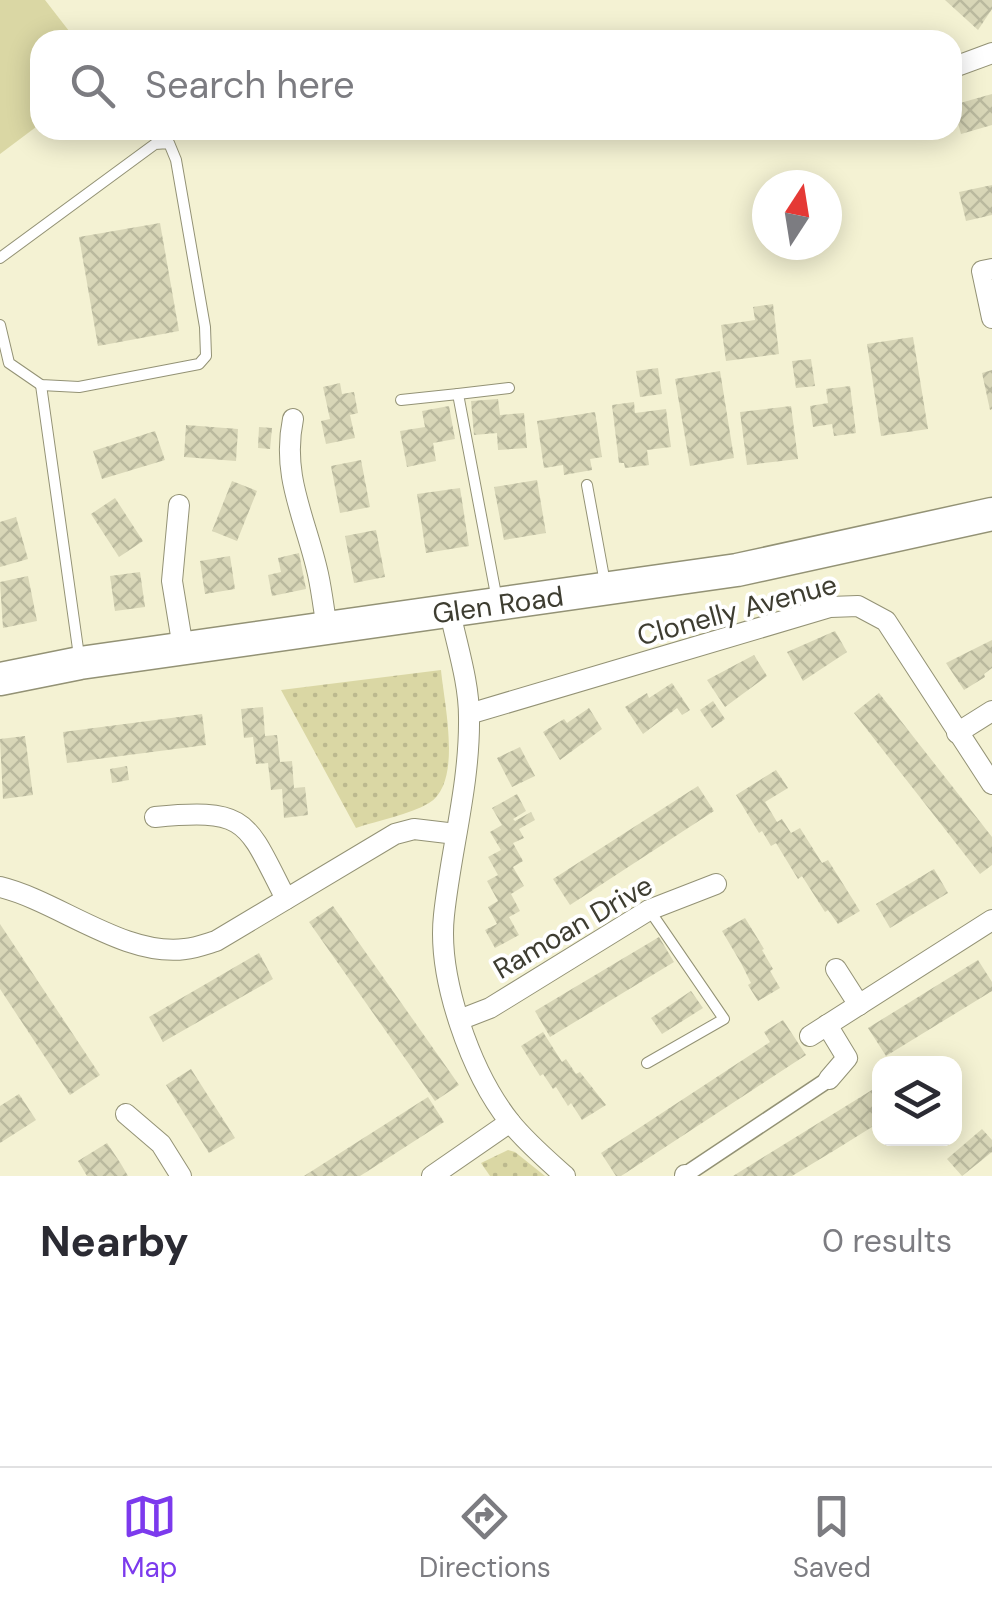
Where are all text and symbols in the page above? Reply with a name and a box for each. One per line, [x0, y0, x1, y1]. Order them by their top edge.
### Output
search box [30, 30, 962, 140]
icon: search [65, 58, 120, 113]
text: Search here [145, 60, 355, 110]
north arrow [752, 170, 842, 260]
street label: Clonelly Avenue [633, 566, 841, 654]
street label: Glen Road [430, 577, 566, 633]
street label: Ramoan Drive [487, 866, 659, 988]
map controls [872, 1056, 962, 1146]
button: layers [872, 1056, 962, 1146]
text: Nearby [40, 1214, 189, 1269]
text: 0 results [822, 1220, 952, 1262]
tab: Map [121, 1489, 177, 1586]
tab: Directions [419, 1489, 551, 1586]
tab: Saved [793, 1489, 871, 1586]

